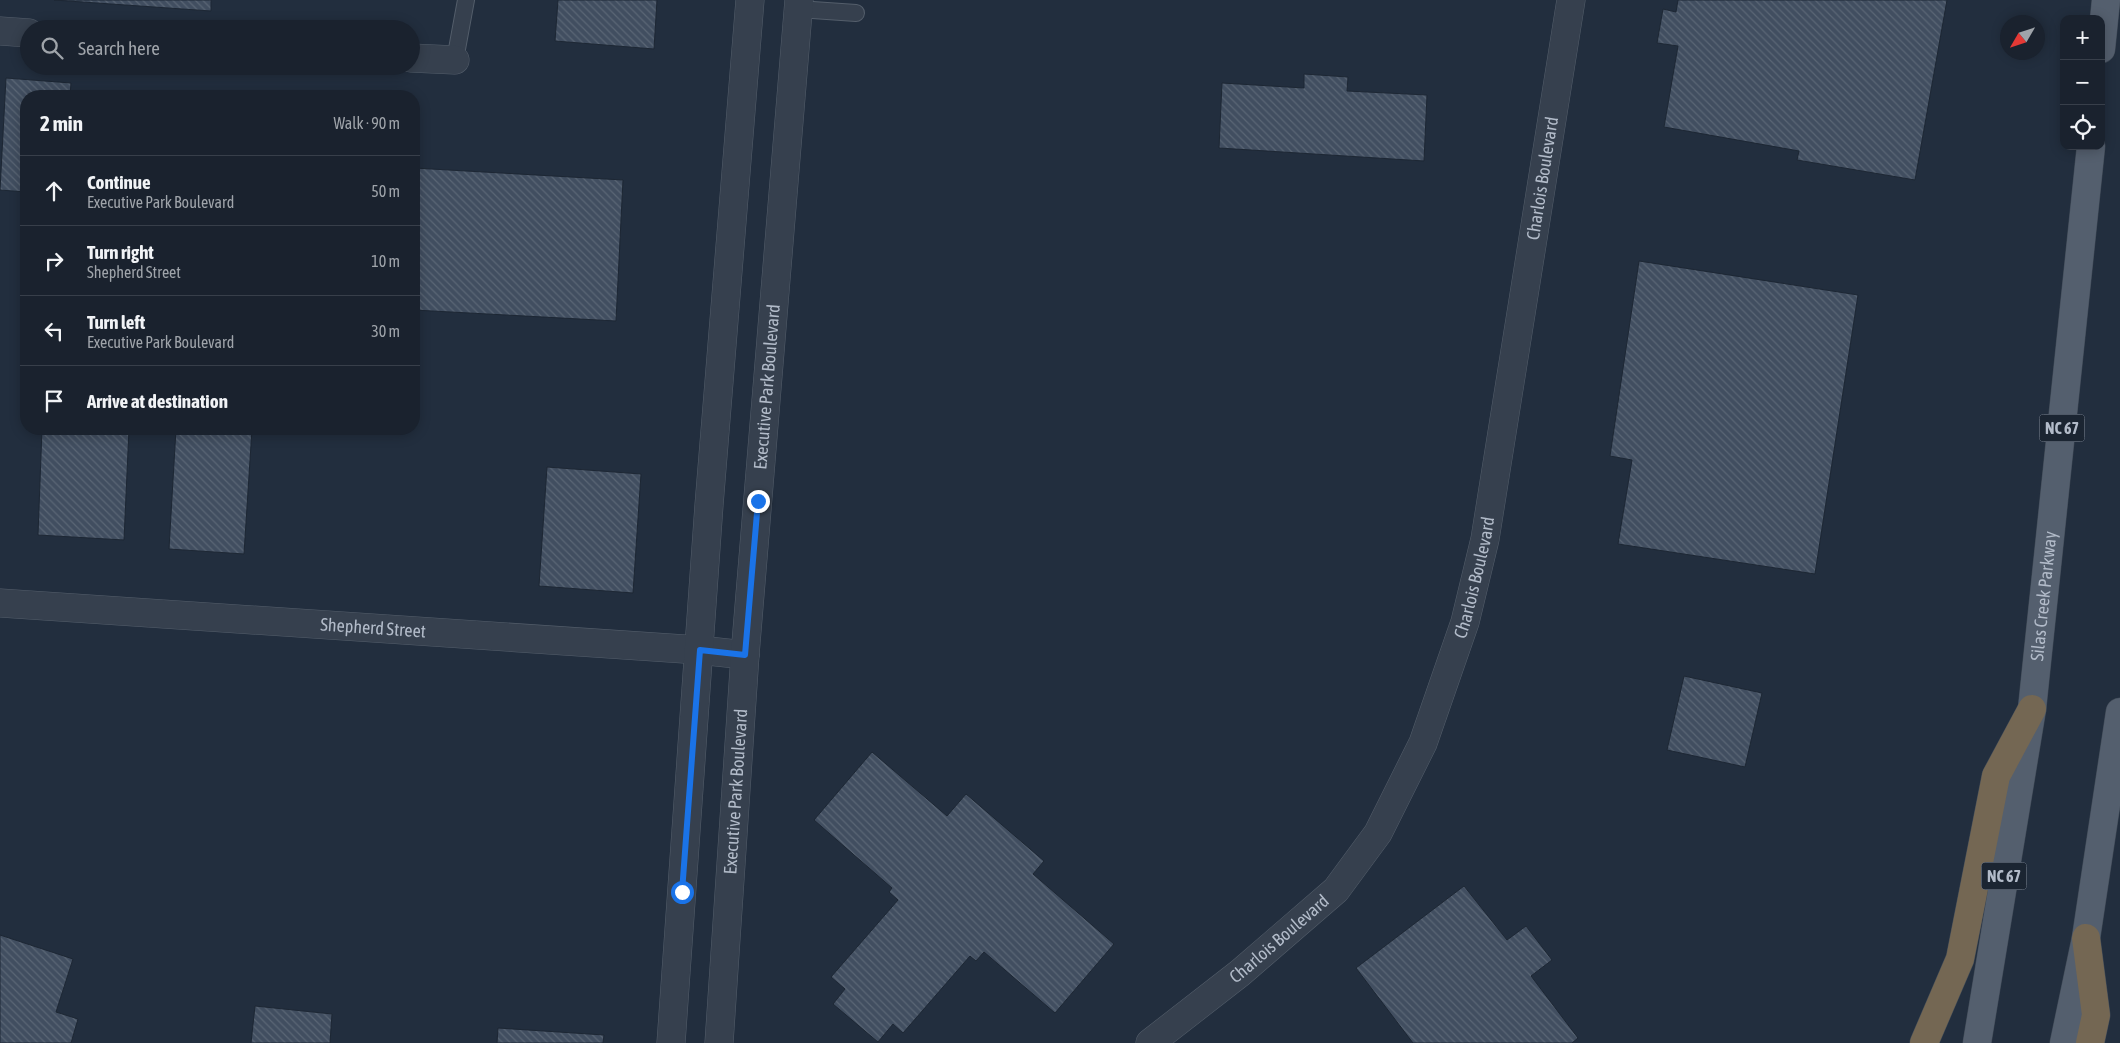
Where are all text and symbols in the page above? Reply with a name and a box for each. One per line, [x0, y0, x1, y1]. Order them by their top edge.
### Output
north arrow [2000, 15, 2045, 60]
map controls [2060, 15, 2105, 150]
button: + [2060, 15, 2105, 60]
search box [20, 20, 420, 75]
icon: search [38, 34, 66, 62]
text: Search here [78, 37, 160, 59]
button: − [2060, 60, 2105, 105]
button: locate [2060, 105, 2105, 150]
text: 2 min [40, 111, 83, 135]
text: Walk · 90 m [334, 114, 400, 132]
street label: Charlois Boulevard [1522, 115, 1562, 241]
text: Continue [87, 171, 151, 193]
icon: ahead [40, 177, 68, 205]
text: 50 m [371, 182, 400, 200]
text: Executive Park Boulevard [87, 193, 234, 211]
text: Turn right [87, 241, 154, 263]
icon: right [40, 247, 68, 275]
text: 10 m [371, 252, 400, 270]
text: Shepherd Street [87, 263, 181, 281]
street label: Executive Park Boulevard [749, 303, 784, 470]
text: Turn left [87, 311, 145, 333]
icon: left [40, 317, 68, 345]
text: 30 m [371, 322, 400, 340]
text: Executive Park Boulevard [87, 333, 234, 351]
icon: arrive [40, 387, 68, 415]
text: Arrive at destination [87, 390, 228, 412]
road number: NC 67 [2040, 414, 2084, 442]
route end [747, 490, 770, 513]
street label: Charlois Boulevard [1449, 515, 1498, 641]
street label: Silas Creek Parkway [2026, 530, 2061, 662]
street label: Shepherd Street [320, 614, 427, 642]
street label: Executive Park Boulevard [719, 708, 751, 875]
road number: NC 67 [1982, 862, 2026, 889]
route start [671, 881, 694, 904]
street label: Charlois Boulevard [1225, 890, 1333, 987]

